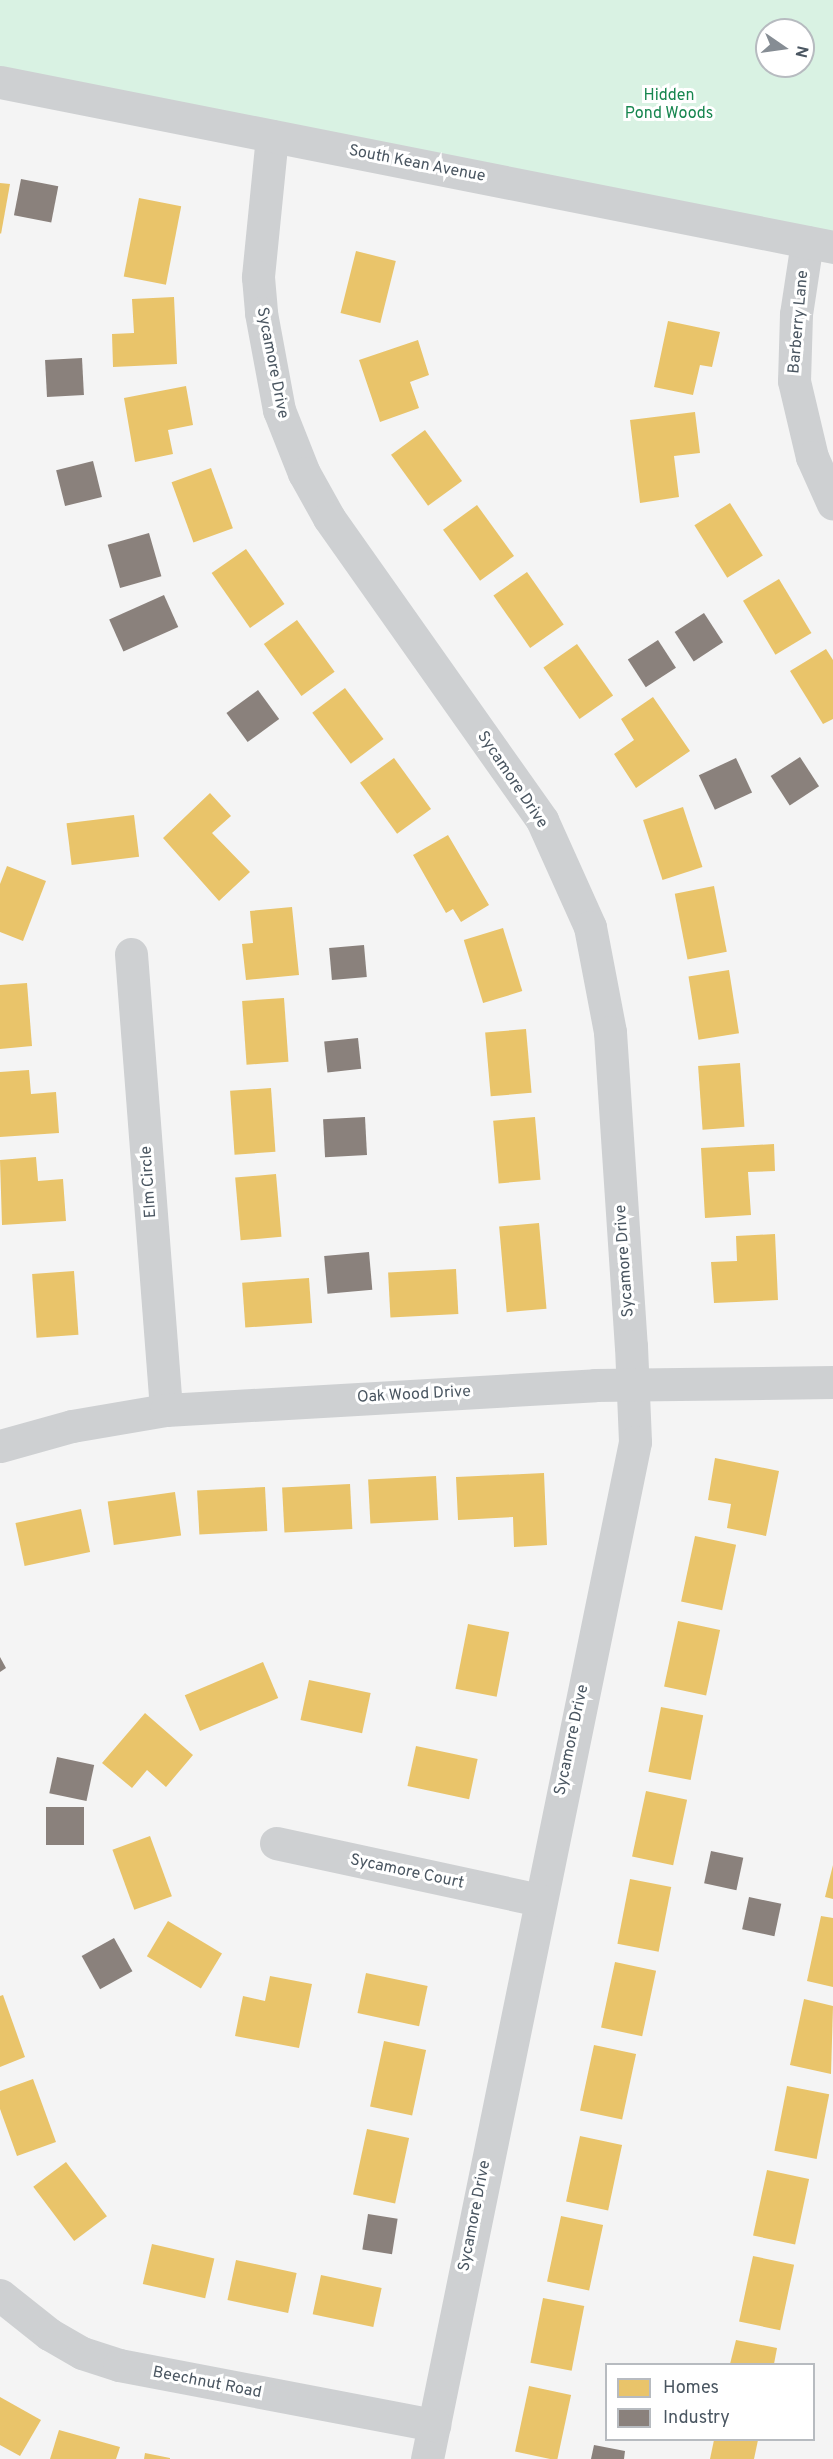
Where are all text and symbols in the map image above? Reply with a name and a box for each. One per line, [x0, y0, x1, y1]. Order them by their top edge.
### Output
north arrow [755, 18, 815, 78]
text: N [790, 44, 812, 59]
park label: Hidden Pond Woods [625, 86, 713, 124]
street label: South Kean Avenue [347, 141, 487, 187]
street label: Barberry Lane [785, 270, 813, 374]
street label: Sycamore Drive [252, 306, 292, 420]
street label: Sycamore Drive [472, 728, 552, 832]
street label: Elm Circle [137, 1145, 161, 1219]
street label: Sycamore Drive [611, 1204, 639, 1318]
street label: Oak Wood Drive [356, 1382, 472, 1408]
street label: Sycamore Drive [551, 1683, 593, 1797]
street label: Sycamore Court [348, 1851, 466, 1893]
street label: Sycamore Drive [455, 2159, 495, 2273]
street label: Beechnut Road [151, 2363, 263, 2403]
legend [605, 2363, 815, 2441]
text: Homes [663, 2377, 719, 2400]
text: Industry [663, 2407, 730, 2430]

